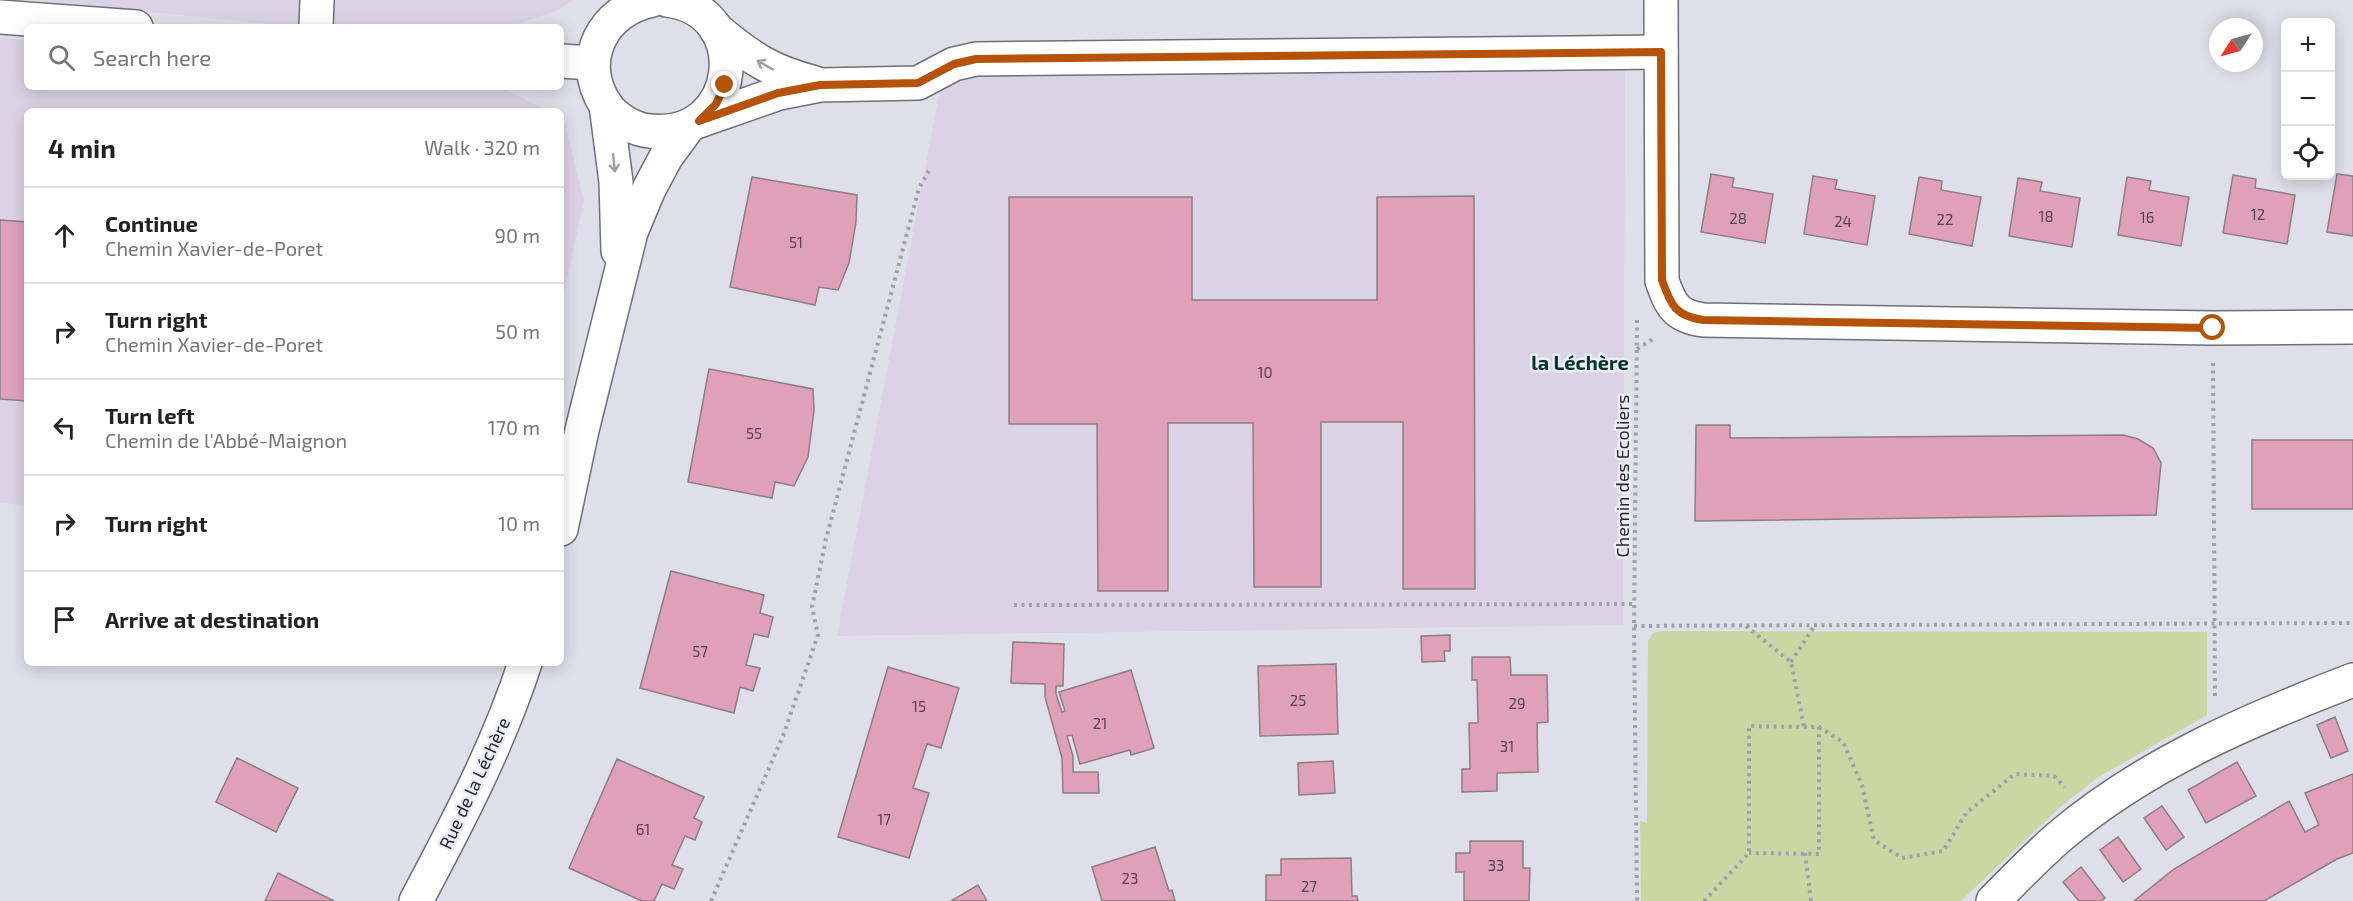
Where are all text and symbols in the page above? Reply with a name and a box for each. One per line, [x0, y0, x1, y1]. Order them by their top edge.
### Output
north arrow [2209, 18, 2263, 72]
map controls [2281, 18, 2335, 180]
button: + [2281, 18, 2335, 72]
search box [24, 24, 564, 90]
icon: search [45, 41, 78, 74]
text: Search here [93, 44, 211, 70]
one-way arrow [757, 59, 774, 71]
route end [711, 71, 737, 97]
button: − [2281, 72, 2335, 126]
button: locate [2281, 126, 2335, 180]
text: 4 min [48, 132, 116, 163]
text: Walk · 320 m [424, 135, 540, 159]
one-way arrow [609, 152, 620, 172]
house number: 12 [2251, 205, 2265, 223]
house number: 18 [2038, 207, 2054, 225]
house number: 16 [2140, 208, 2154, 226]
house number: 28 [1729, 209, 1747, 227]
text: Continue [105, 210, 198, 236]
house number: 22 [1937, 210, 1953, 228]
house number: 24 [1834, 212, 1852, 230]
icon: ahead [48, 219, 81, 252]
text: 90 m [495, 223, 540, 247]
house number: 51 [789, 233, 803, 251]
text: Chemin Xavier-de-Poret [105, 236, 323, 260]
text: Turn right [105, 306, 207, 332]
route start [2199, 314, 2225, 340]
icon: right [48, 315, 81, 348]
text: 50 m [495, 319, 540, 343]
text: Chemin Xavier-de-Poret [105, 332, 323, 356]
district label: la Léchère [1531, 350, 1629, 374]
house number: 10 [1257, 363, 1273, 381]
street label: Chemin des Ecoliers [1611, 394, 1633, 558]
text: Turn left [105, 402, 194, 428]
icon: left [48, 411, 81, 444]
text: 170 m [488, 415, 540, 439]
house number: 55 [746, 424, 762, 442]
text: Chemin de l'Abbé-Maignon [105, 428, 347, 452]
icon: right [48, 507, 81, 540]
text: Turn right [105, 510, 207, 536]
text: 10 m [498, 511, 540, 535]
icon: arrive [48, 603, 81, 636]
text: Arrive at destination [105, 606, 319, 632]
house number: 57 [692, 642, 708, 660]
house number: 25 [1290, 691, 1306, 709]
house number: 29 [1508, 694, 1526, 712]
house number: 15 [912, 697, 926, 715]
street label: Rue de la Léchère [434, 714, 514, 852]
house number: 21 [1093, 714, 1107, 732]
house number: 31 [1500, 737, 1514, 755]
house number: 17 [877, 810, 891, 828]
house number: 61 [636, 820, 650, 838]
house number: 33 [1488, 856, 1504, 874]
house number: 23 [1122, 869, 1138, 887]
house number: 27 [1301, 877, 1317, 895]

